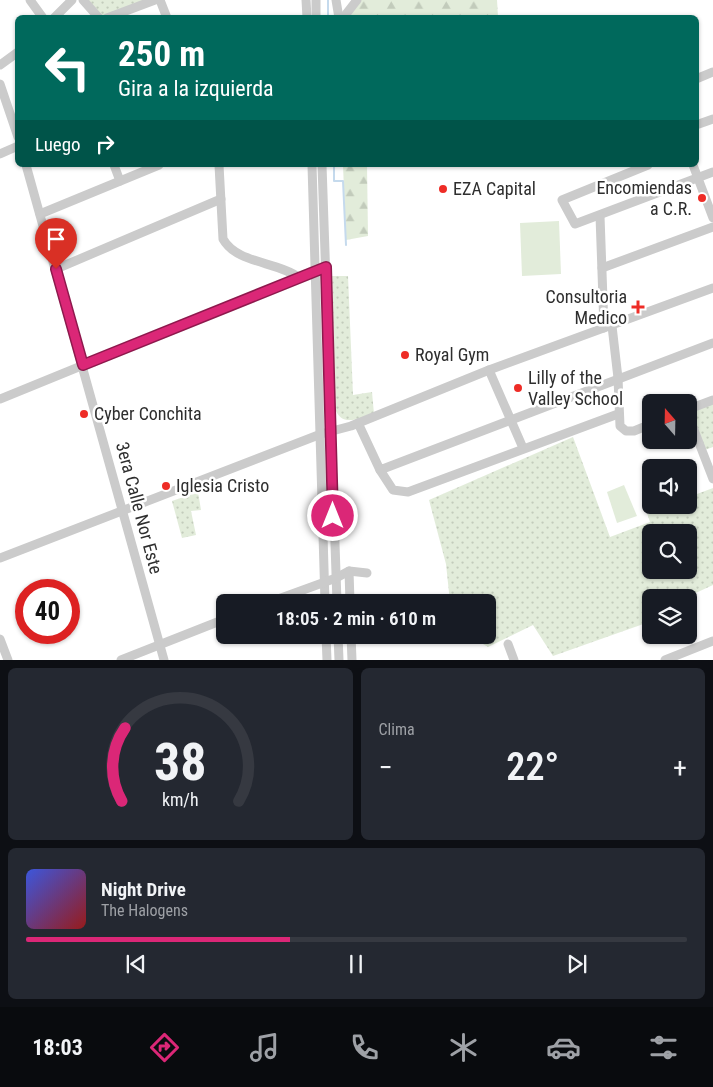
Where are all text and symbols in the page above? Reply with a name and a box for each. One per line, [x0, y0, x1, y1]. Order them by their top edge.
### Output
text: 250 m [118, 34, 205, 75]
icon: left [35, 35, 100, 100]
text: Gira a la izquierda [118, 76, 274, 101]
icon: right [91, 130, 119, 158]
text: Luego [35, 133, 81, 156]
place label: Encomiendas a C.R. [596, 177, 692, 219]
place label: EZA Capital [453, 178, 536, 199]
marker: EZA Capital [437, 183, 449, 195]
marker: Encomiendas a C.R. [696, 192, 708, 204]
pin [35, 218, 77, 269]
icon: arrive [42, 225, 70, 253]
place label: Consultoria Medico [546, 286, 627, 328]
marker: Consultoria Medico [631, 300, 645, 314]
place label: Royal Gym [415, 344, 489, 365]
marker: Royal Gym [399, 349, 411, 361]
place label: Lilly of the Valley School [528, 367, 623, 409]
marker: Lilly of the Valley School [512, 382, 524, 394]
north arrow [642, 394, 698, 449]
map controls [642, 394, 697, 644]
place label: Cyber Conchita [94, 403, 202, 424]
marker: Cyber Conchita [78, 408, 90, 420]
street label: 3era Calle Nor Este [112, 440, 167, 576]
button: sound [642, 459, 697, 514]
place label: Iglesia Cristo [176, 475, 269, 496]
marker: Iglesia Cristo [160, 480, 172, 492]
position arrow [306, 489, 358, 541]
button: search [642, 524, 697, 579]
speed limit sign: 40 [15, 579, 80, 644]
button: layers [642, 589, 697, 644]
text: 18:05 · 2 min · 610 m [276, 607, 436, 630]
text: Clima [379, 720, 415, 739]
text: 38 [154, 732, 207, 793]
text: 22° [506, 745, 559, 789]
text: − [379, 751, 393, 784]
text: + [673, 751, 687, 784]
text: km/h [162, 789, 199, 810]
text: Night Drive [101, 878, 186, 901]
text: The Halogens [101, 901, 188, 920]
icon: previous [122, 950, 150, 978]
icon: pause [342, 950, 370, 978]
icon: next [563, 950, 591, 978]
icon: directions [147, 1030, 182, 1065]
icon: music [247, 1030, 282, 1065]
icon: phone [347, 1030, 382, 1065]
icon: climate [446, 1030, 481, 1065]
icon: car [546, 1030, 581, 1065]
icon: filters [646, 1030, 681, 1065]
text: 18:03 [32, 1035, 83, 1060]

